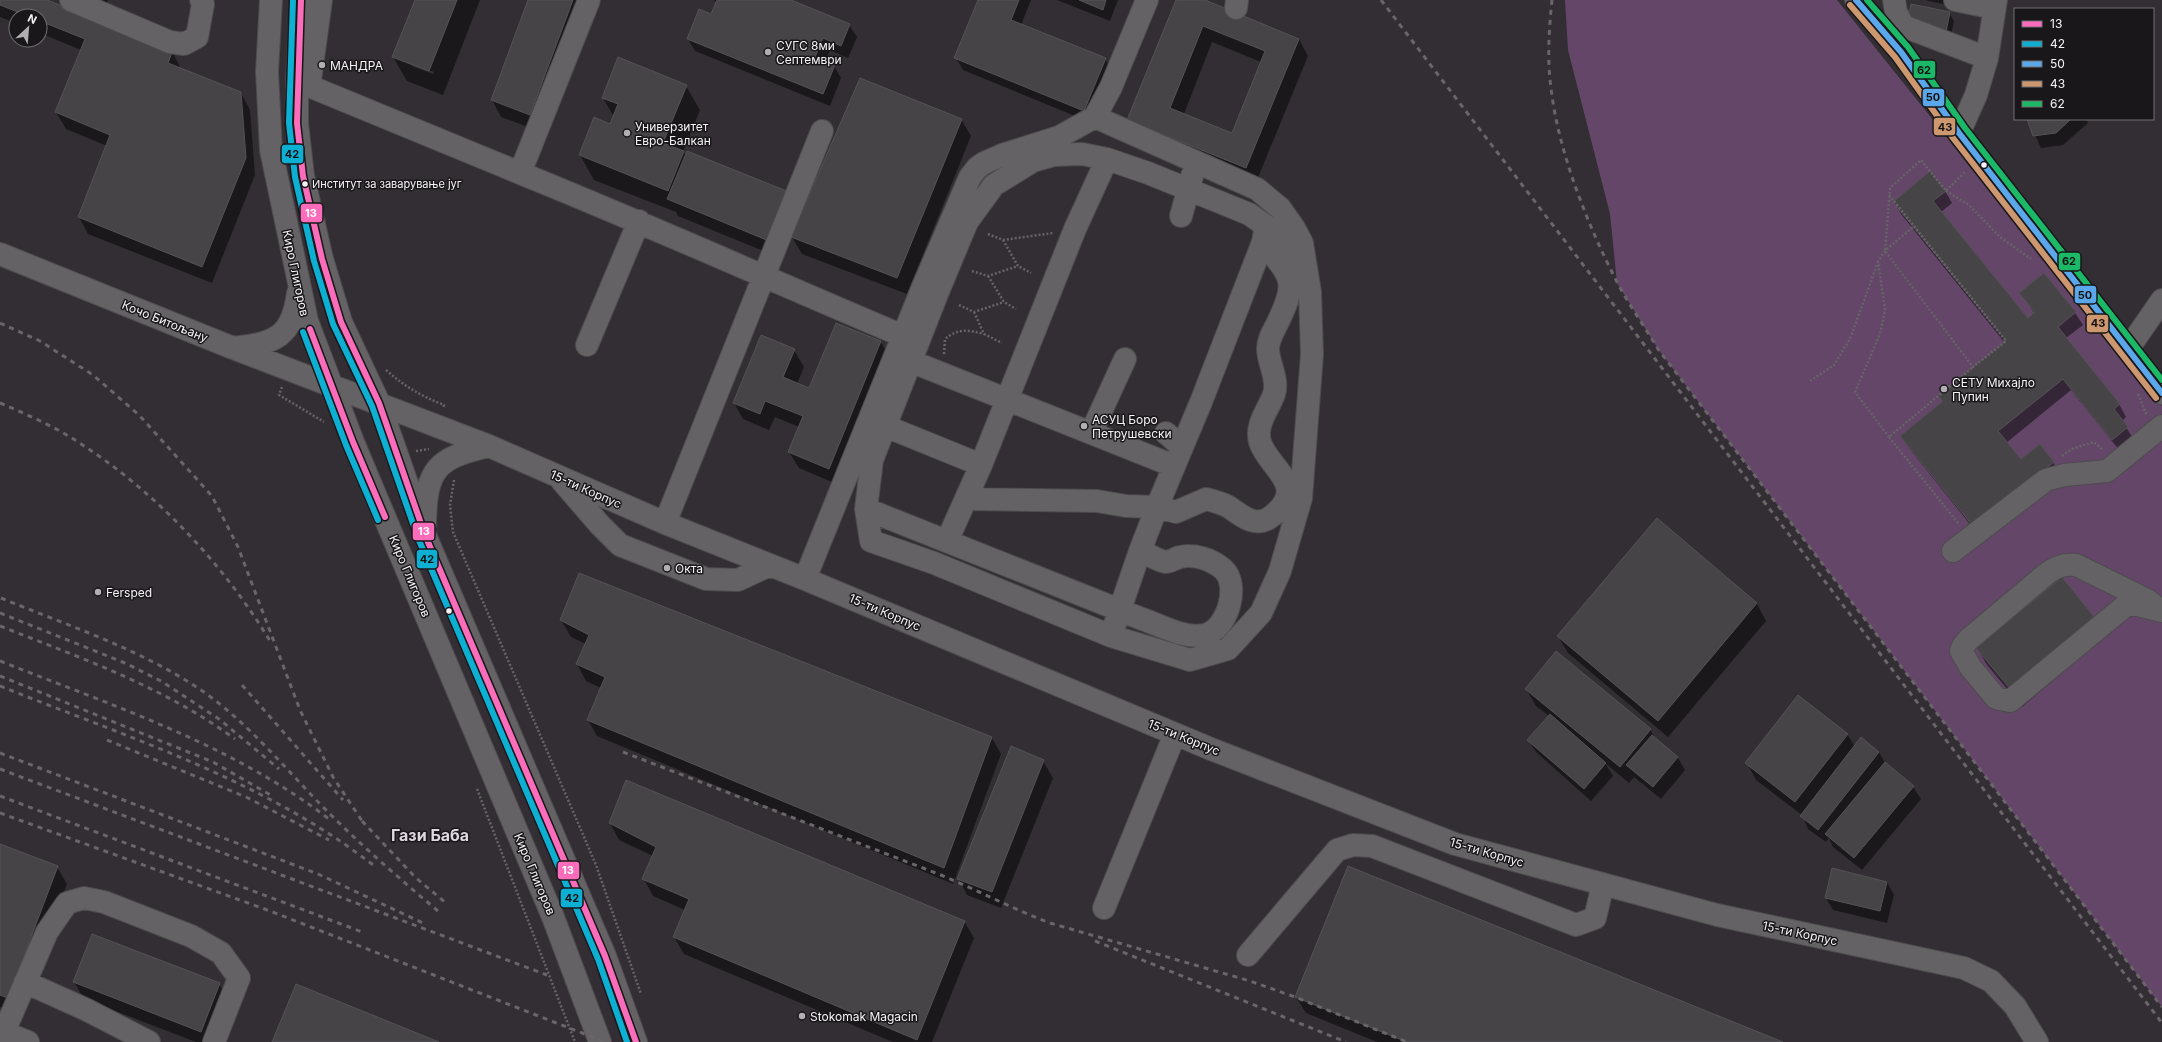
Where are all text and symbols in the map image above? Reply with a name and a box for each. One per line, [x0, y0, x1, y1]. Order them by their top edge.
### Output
north arrow [8, 8, 48, 48]
legend [2014, 8, 2154, 120]
text: N [26, 11, 39, 27]
text: 13 [2050, 16, 2062, 31]
text: 42 [2050, 36, 2065, 51]
place label: СУГС 8ми Септември [776, 38, 842, 67]
marker: СУГС 8ми Септември [763, 47, 773, 57]
text: 50 [2050, 56, 2065, 71]
place label: МАНДРА [330, 58, 383, 73]
marker: МАНДРА [317, 60, 327, 70]
line badge: 62 [1913, 60, 1936, 79]
text: 62 [1917, 63, 1931, 77]
text: 43 [2050, 76, 2065, 91]
line badge: 50 [1922, 88, 1945, 107]
text: 50 [1926, 90, 1940, 104]
text: 62 [2050, 96, 2065, 111]
line badge: 43 [1933, 117, 1956, 136]
place label: Универзитет Евро-Балкан [635, 119, 711, 148]
text: 43 [1938, 120, 1952, 134]
marker: Универзитет Евро-Балкан [622, 128, 632, 138]
line badge: 42 [281, 144, 304, 164]
text: 42 [285, 147, 299, 161]
unlabelled marker [1979, 160, 1989, 170]
place label: Институт за заварување југ [312, 177, 462, 191]
marker: Институт за заварување југ [300, 179, 310, 189]
line badge: 13 [300, 203, 323, 223]
text: 13 [305, 206, 317, 220]
street label: Киро Глигоров [280, 229, 312, 318]
line badge: 62 [2058, 252, 2081, 271]
text: 62 [2062, 254, 2076, 268]
line badge: 50 [2074, 285, 2097, 304]
text: 50 [2078, 288, 2092, 302]
street label: Кочо Битољану [120, 297, 210, 345]
line badge: 43 [2086, 314, 2109, 333]
text: 43 [2091, 316, 2105, 330]
place label: СЕТУ Михајло Пупин [1952, 375, 2035, 404]
marker: СЕТУ Михајло Пупин [1939, 384, 1949, 394]
place label: АСУЦ Боро Петрушевски [1092, 412, 1172, 441]
marker: АСУЦ Боро Петрушевски [1079, 421, 1089, 431]
street label: 15-ти Корпус [548, 467, 624, 511]
line badge: 13 [412, 522, 435, 541]
text: 13 [418, 524, 430, 538]
street label: Киро Глигоров [386, 533, 434, 619]
line badge: 42 [416, 549, 438, 569]
text: 42 [420, 552, 434, 566]
place label: Окта [675, 561, 703, 576]
marker: Окта [662, 563, 672, 573]
place label: Fersped [106, 585, 152, 600]
marker: Fersped [93, 587, 103, 597]
street label: 15-ти Корпус [847, 590, 923, 634]
unlabelled marker [444, 606, 454, 616]
street label: 15-ти Корпус [1146, 716, 1222, 758]
district label: Гази Баба [391, 825, 469, 845]
street label: Киро Глигоров [511, 831, 559, 917]
street label: 15-ти Корпус [1448, 834, 1526, 870]
line badge: 13 [557, 861, 580, 880]
text: 13 [562, 863, 574, 877]
line badge: 42 [560, 888, 583, 908]
text: 42 [565, 891, 579, 905]
street label: 15-ти Корпус [1761, 918, 1839, 948]
place label: Stokomak Magacin [810, 1009, 918, 1024]
marker: Stokomak Magacin [797, 1011, 807, 1021]

